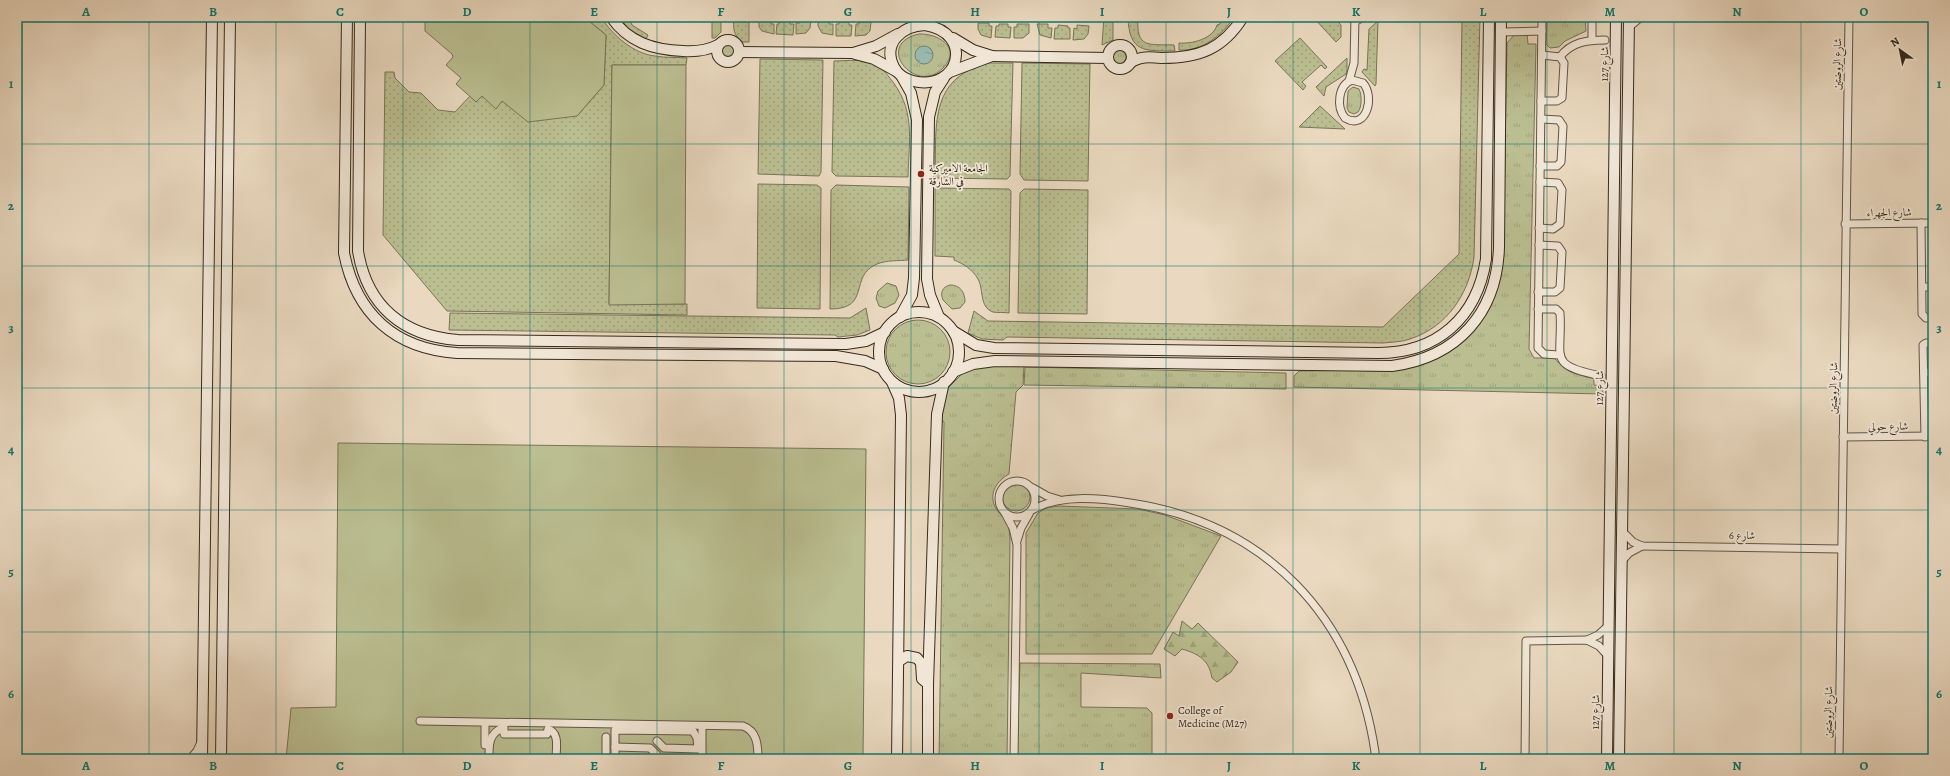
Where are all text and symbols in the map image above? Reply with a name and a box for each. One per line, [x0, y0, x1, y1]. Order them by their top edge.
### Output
text: A [81, 3, 91, 20]
text: B [209, 3, 217, 20]
text: C [336, 3, 344, 20]
text: D [462, 3, 472, 20]
text: E [590, 3, 598, 20]
text: F [718, 3, 725, 20]
text: G [844, 3, 852, 20]
text: H [970, 3, 980, 20]
text: I [1100, 3, 1105, 20]
text: J [1227, 3, 1231, 20]
text: K [1352, 3, 1361, 20]
text: L [1480, 3, 1487, 20]
text: M [1605, 3, 1616, 20]
text: N [1732, 3, 1742, 20]
text: O [1860, 3, 1869, 20]
north arrow [1880, 30, 1920, 70]
text: N [1887, 34, 1902, 51]
street label: شارع الروضتين [1830, 38, 1847, 90]
street label: شارع 127 [1597, 46, 1614, 82]
text: 1 [9, 75, 14, 92]
text: 1 [1937, 75, 1942, 92]
place label: الجامعة الاميركية في الشارقة [929, 161, 988, 190]
marker: الجامعة الاميركية في الشارقة [916, 169, 926, 179]
text: 2 [8, 197, 15, 214]
text: 2 [1936, 197, 1943, 214]
street label: شارع الجهراء [1866, 205, 1912, 222]
text: 3 [8, 319, 14, 336]
text: 3 [1936, 319, 1942, 336]
street label: شارع الروضتين [1826, 362, 1843, 414]
street label: شارع 127 [1592, 370, 1609, 406]
street label: شارع حولي [1868, 419, 1908, 436]
text: 4 [8, 441, 14, 458]
text: 4 [1936, 441, 1942, 458]
street label: شارع 6 [1729, 528, 1755, 545]
text: 5 [8, 563, 14, 580]
text: 5 [1936, 563, 1942, 580]
text: 6 [8, 685, 14, 702]
text: 6 [1936, 685, 1942, 702]
street label: شارع الروضتين [1821, 686, 1838, 738]
street label: شارع 127 [1588, 694, 1605, 730]
place label: College of Medicine (M27) [1178, 703, 1247, 731]
marker: College of Medicine (M27) [1165, 711, 1175, 721]
text: A [81, 757, 91, 774]
text: B [209, 757, 217, 774]
text: C [336, 757, 344, 774]
text: D [462, 757, 472, 774]
text: E [590, 757, 598, 774]
text: F [718, 757, 725, 774]
text: G [844, 757, 852, 774]
text: H [970, 757, 980, 774]
text: I [1100, 757, 1105, 774]
text: J [1227, 757, 1231, 774]
text: K [1352, 757, 1361, 774]
text: L [1480, 757, 1487, 774]
text: M [1605, 757, 1616, 774]
text: N [1732, 757, 1742, 774]
text: O [1860, 757, 1869, 774]

